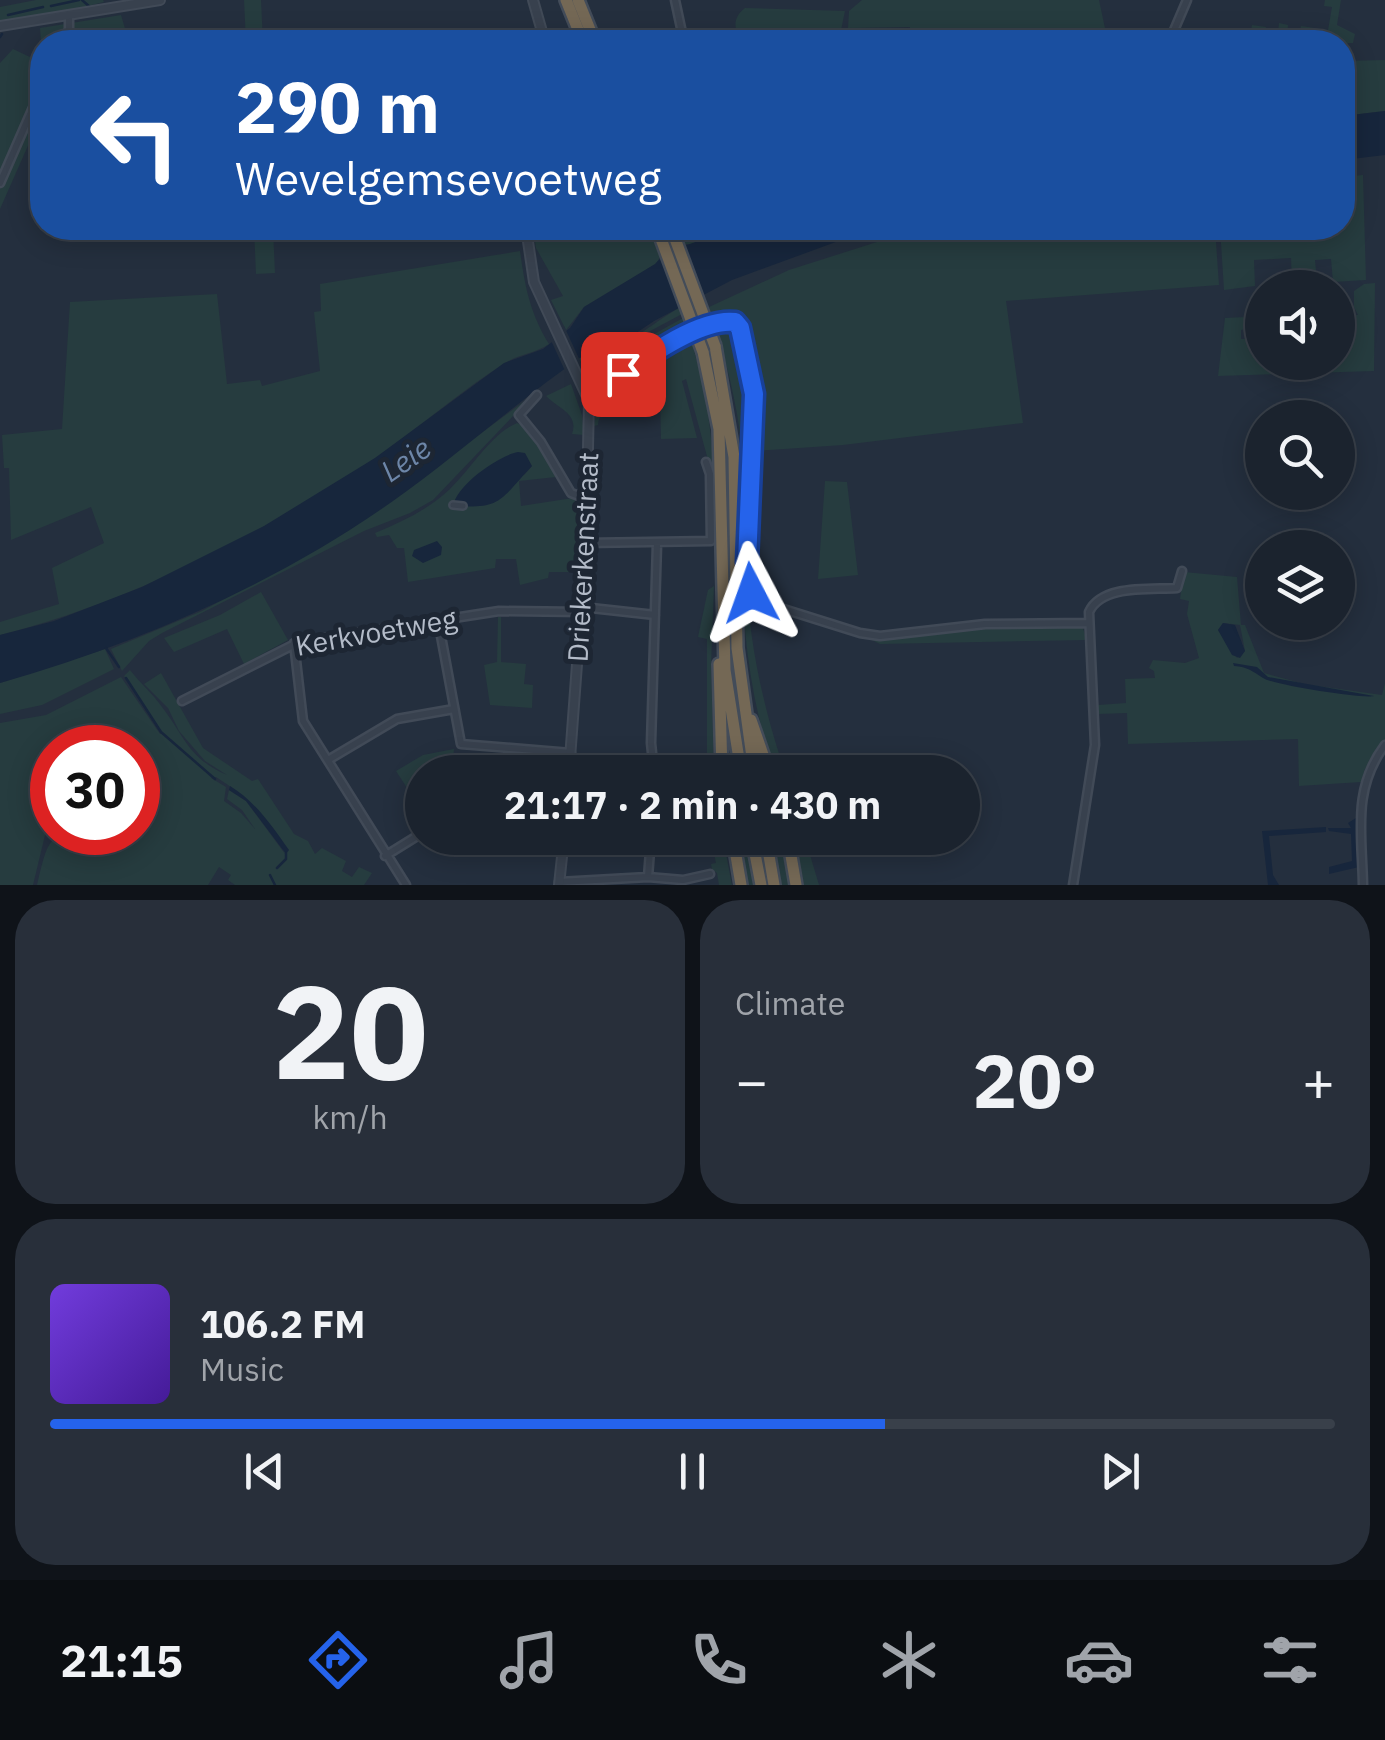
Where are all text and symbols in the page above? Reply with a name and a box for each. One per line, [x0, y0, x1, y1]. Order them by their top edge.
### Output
text: 290 m [235, 61, 440, 152]
icon: left [70, 70, 200, 200]
text: Wevelgemsevoetweg [235, 149, 662, 207]
map controls [1245, 270, 1355, 640]
button: sound [1245, 270, 1355, 380]
pin [581, 332, 666, 417]
icon: arrive [596, 347, 651, 402]
button: search [1245, 400, 1355, 510]
water label: Leie [372, 428, 438, 490]
street label: Driekerkenstraat [559, 451, 606, 663]
button: layers [1245, 530, 1355, 640]
position arrow [699, 541, 803, 645]
street label: Kerkvoetweg [292, 599, 460, 664]
speed limit sign: 30 [30, 725, 160, 855]
text: 21:17 · 2 min · 430 m [504, 780, 881, 829]
text: 20 [272, 946, 428, 1115]
text: Climate [735, 982, 845, 1024]
text: 20° [972, 1031, 1098, 1129]
text: − [735, 1045, 768, 1116]
text: + [1302, 1045, 1335, 1116]
text: km/h [312, 1096, 388, 1138]
text: 106.2 FM [200, 1299, 365, 1348]
text: Music [200, 1348, 284, 1390]
icon: previous [237, 1444, 292, 1499]
icon: pause [665, 1444, 720, 1499]
icon: next [1093, 1444, 1148, 1499]
icon: directions [303, 1625, 373, 1695]
icon: music [494, 1625, 564, 1695]
icon: phone [684, 1625, 754, 1695]
icon: climate [874, 1625, 944, 1695]
icon: car [1064, 1625, 1134, 1695]
icon: filters [1255, 1625, 1325, 1695]
text: 21:15 [60, 1631, 183, 1689]

